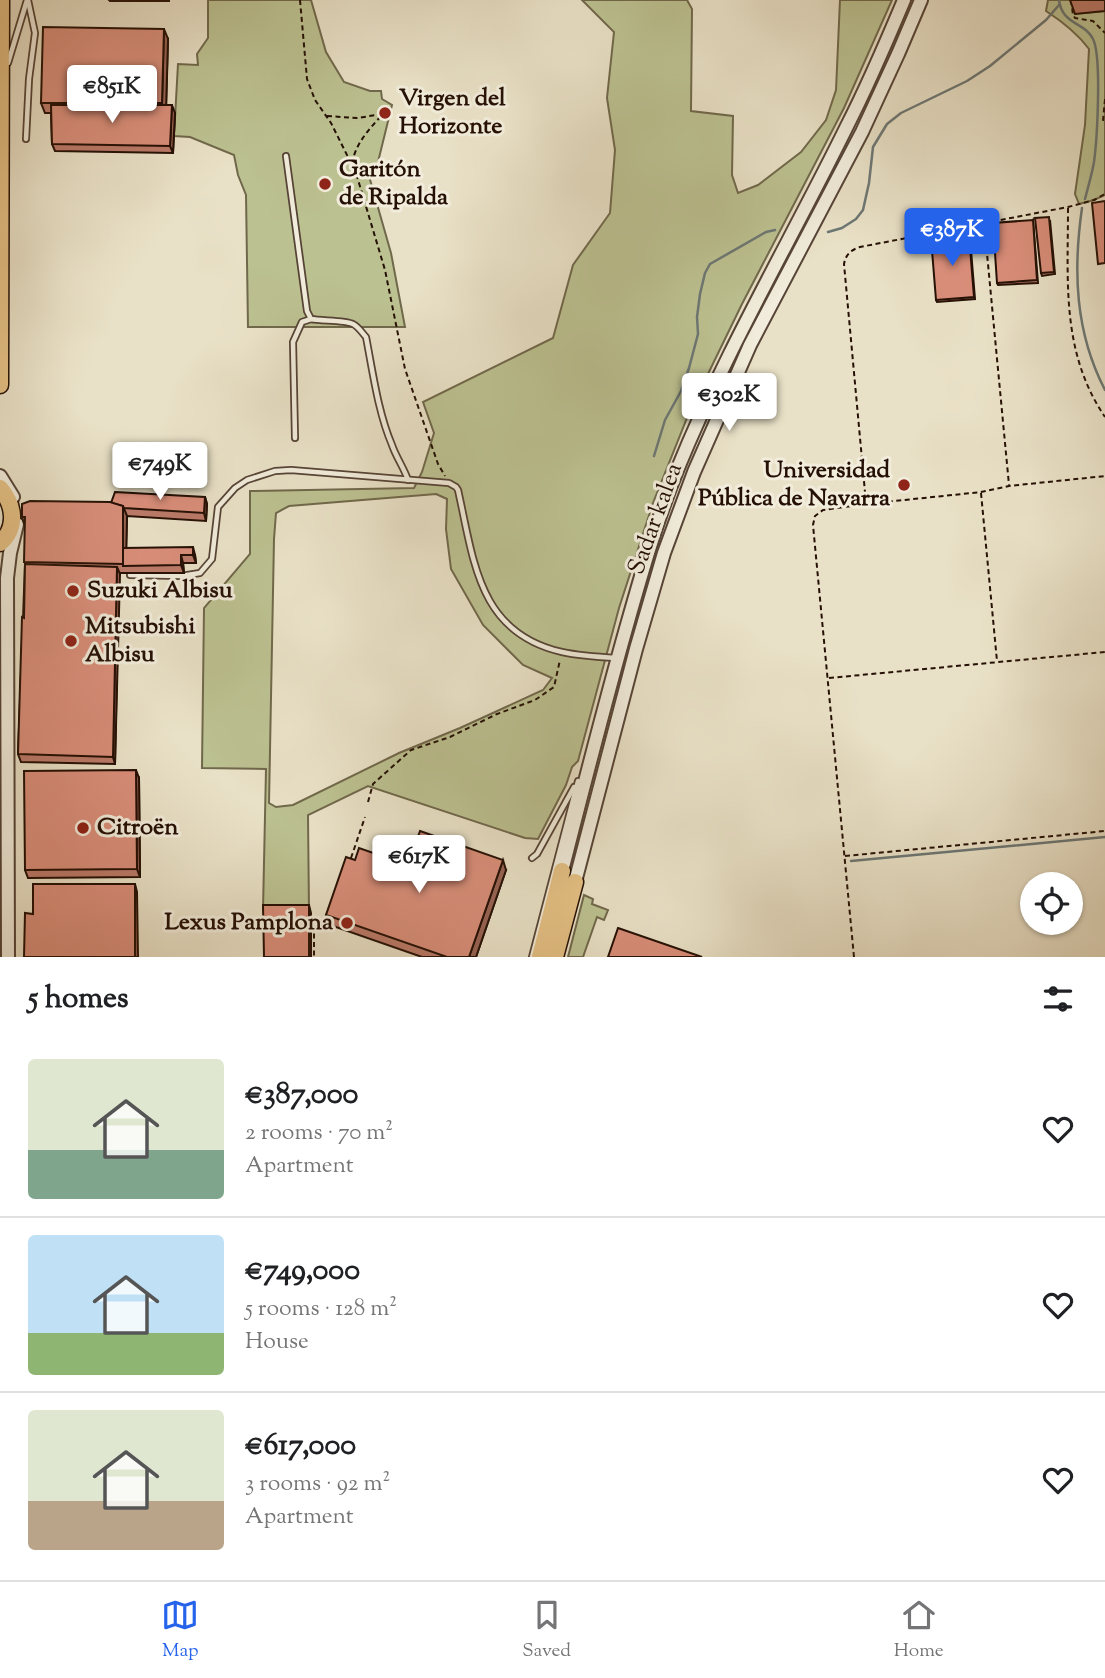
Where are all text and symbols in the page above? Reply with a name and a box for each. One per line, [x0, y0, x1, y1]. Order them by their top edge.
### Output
pin: €851K [63, 66, 161, 125]
text: €851K [83, 71, 141, 104]
place label: Virgen del Horizonte [399, 82, 506, 144]
marker: Virgen del Horizonte [377, 105, 393, 121]
place label: Garitón de Ripalda [339, 153, 449, 215]
marker: Garitón de Ripalda [317, 176, 333, 192]
pin: €387K [903, 208, 1001, 268]
text: €387K [920, 214, 984, 247]
pin: €302K [680, 374, 778, 433]
text: €302K [698, 379, 760, 412]
pin: €749K [111, 442, 209, 502]
text: €749K [128, 448, 192, 481]
place label: Universidad Pública de Navarra [698, 454, 891, 516]
street label: Sadar kalea [620, 459, 692, 579]
marker: Universidad Pública de Navarra [896, 477, 912, 493]
place label: Suzuki Albisu [87, 574, 233, 608]
marker: Suzuki Albisu [65, 583, 81, 599]
place label: Mitsubishi Albisu [85, 610, 195, 672]
marker: Mitsubishi Albisu [63, 633, 79, 649]
place label: Citroën [97, 811, 179, 845]
marker: Citroën [75, 820, 91, 836]
pin: €617K [370, 836, 468, 895]
text: €617K [388, 841, 450, 874]
map controls [1020, 872, 1083, 935]
button: locate [1020, 872, 1083, 935]
place label: Lexus Pamplona [164, 906, 334, 940]
marker: Lexus Pamplona [339, 915, 355, 931]
text: 5 homes [28, 978, 129, 1021]
icon: filters [1039, 980, 1077, 1018]
text: €387,000 [245, 1074, 358, 1117]
icon: home [84, 1087, 168, 1171]
icon: heart [1039, 1110, 1077, 1148]
text: 2 rooms · 70 m² [245, 1117, 393, 1150]
text: Apartment [245, 1150, 354, 1183]
text: €749,000 [245, 1250, 360, 1293]
icon: home [84, 1263, 168, 1347]
icon: heart [1039, 1286, 1077, 1324]
text: 5 rooms · 128 m² [245, 1293, 397, 1326]
text: House [245, 1326, 309, 1359]
text: €617,000 [245, 1425, 356, 1468]
icon: home [84, 1438, 168, 1522]
icon: heart [1039, 1461, 1077, 1499]
text: 3 rooms · 92 m² [245, 1468, 390, 1501]
text: Apartment [245, 1501, 354, 1534]
tab: Map [161, 1596, 199, 1665]
tab: Saved [522, 1596, 571, 1665]
tab: Home [894, 1596, 944, 1665]

